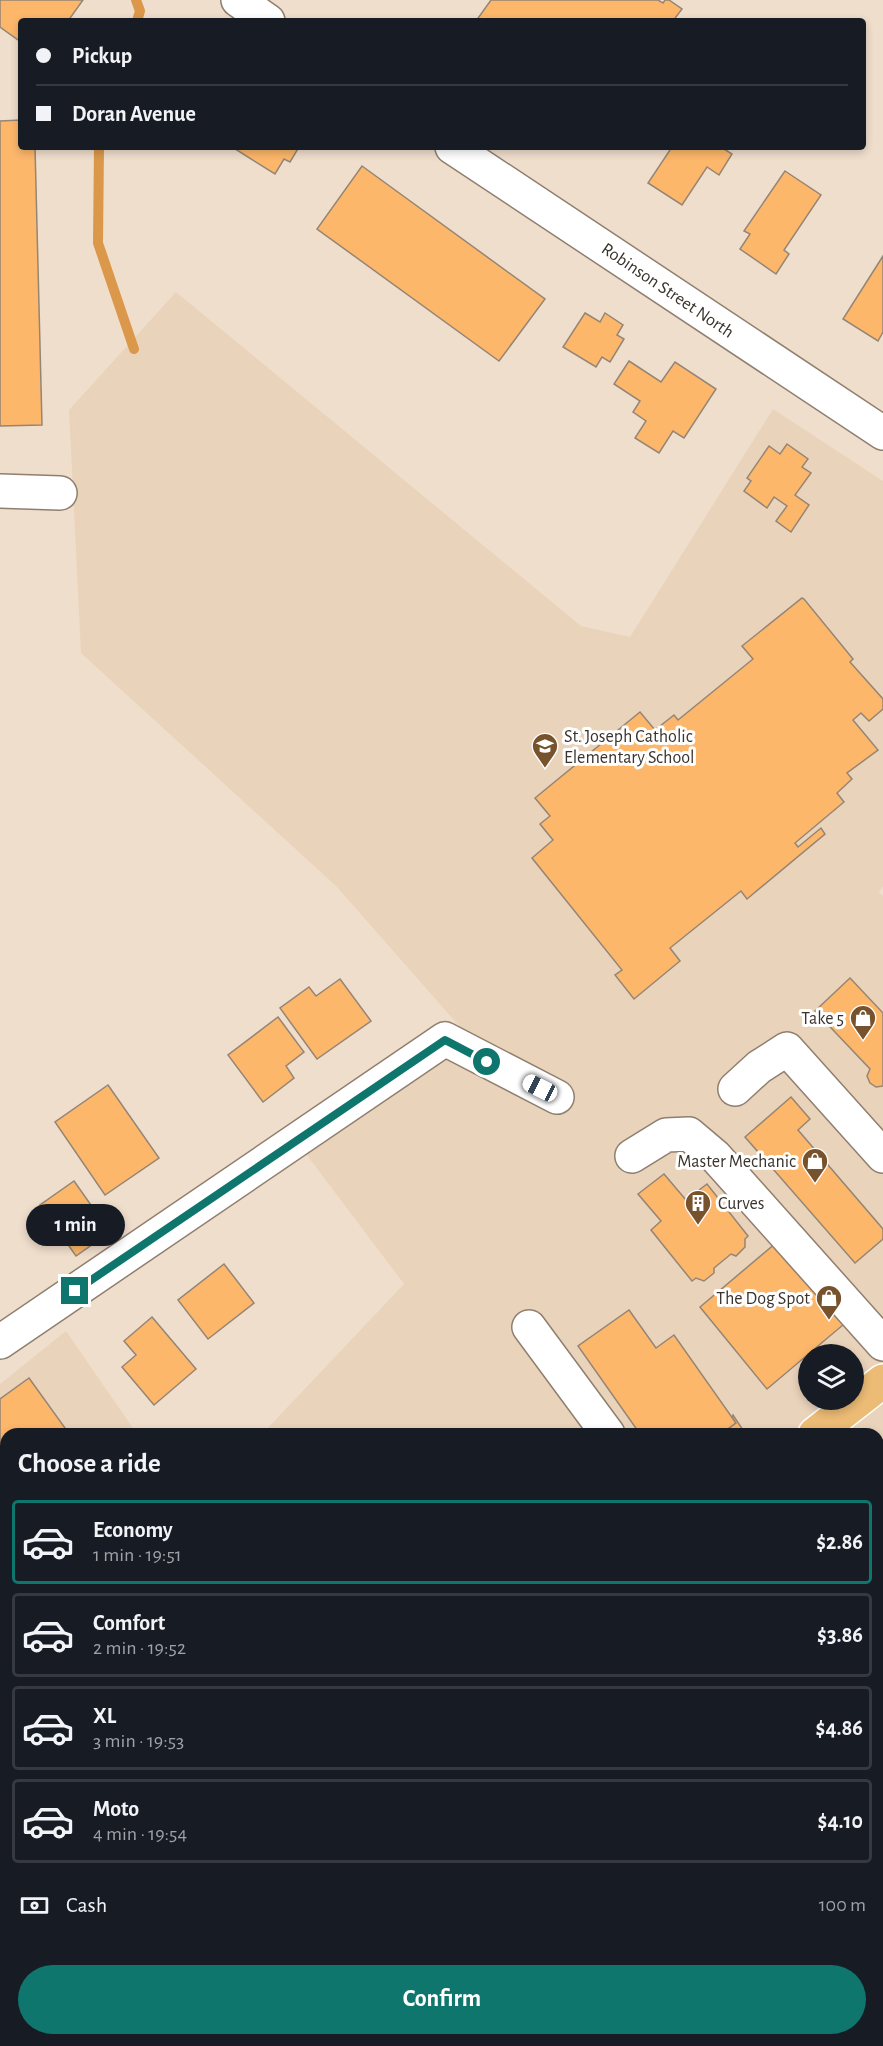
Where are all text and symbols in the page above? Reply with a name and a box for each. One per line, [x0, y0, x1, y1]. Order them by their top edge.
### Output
text: Pickup [72, 45, 132, 67]
text: Doran Avenue [72, 103, 196, 125]
street label: Robinson Street North [598, 240, 737, 342]
place label: St. Joseph Catholic Elementary School [564, 728, 695, 767]
school or university icon: St. Joseph Catholic Elementary School [530, 731, 560, 769]
shop icon: Take 5 [848, 1003, 878, 1041]
place label: Take 5 [801, 1010, 844, 1028]
route start [473, 1048, 500, 1075]
car [520, 1072, 560, 1104]
shop icon: Master Mechanic [800, 1146, 830, 1184]
place label: Master Mechanic [677, 1153, 796, 1171]
building icon: Curves [683, 1188, 713, 1226]
place label: Curves [718, 1195, 764, 1213]
callout: 1 min [26, 1204, 124, 1246]
text: 1 min [54, 1215, 97, 1235]
route end [61, 1277, 88, 1304]
shop icon: The Dog Spot [814, 1283, 844, 1321]
place label: The Dog Spot [716, 1290, 810, 1308]
map controls [798, 1344, 864, 1410]
button: layers [798, 1344, 864, 1410]
text: Choose a ride [18, 1450, 161, 1477]
icon: car [21, 1515, 75, 1569]
text: Economy [93, 1519, 173, 1541]
text: $2.86 [816, 1531, 863, 1553]
text: 1 min · 19:51 [93, 1545, 182, 1565]
icon: car [21, 1608, 75, 1662]
text: Comfort [93, 1612, 165, 1634]
text: $3.86 [817, 1624, 863, 1646]
text: 2 min · 19:52 [93, 1638, 186, 1658]
icon: car [21, 1701, 75, 1755]
text: XL [93, 1705, 116, 1727]
text: $4.86 [816, 1717, 863, 1739]
text: 3 min · 19:53 [93, 1731, 184, 1751]
icon: car [21, 1794, 75, 1848]
text: Moto [93, 1798, 139, 1820]
text: $4.10 [818, 1810, 863, 1832]
text: 4 min · 19:54 [93, 1824, 187, 1844]
icon: cash [18, 1889, 51, 1922]
text: Cash [66, 1894, 107, 1916]
text: 100 m [819, 1895, 866, 1915]
button: Confirm [18, 1965, 866, 2034]

